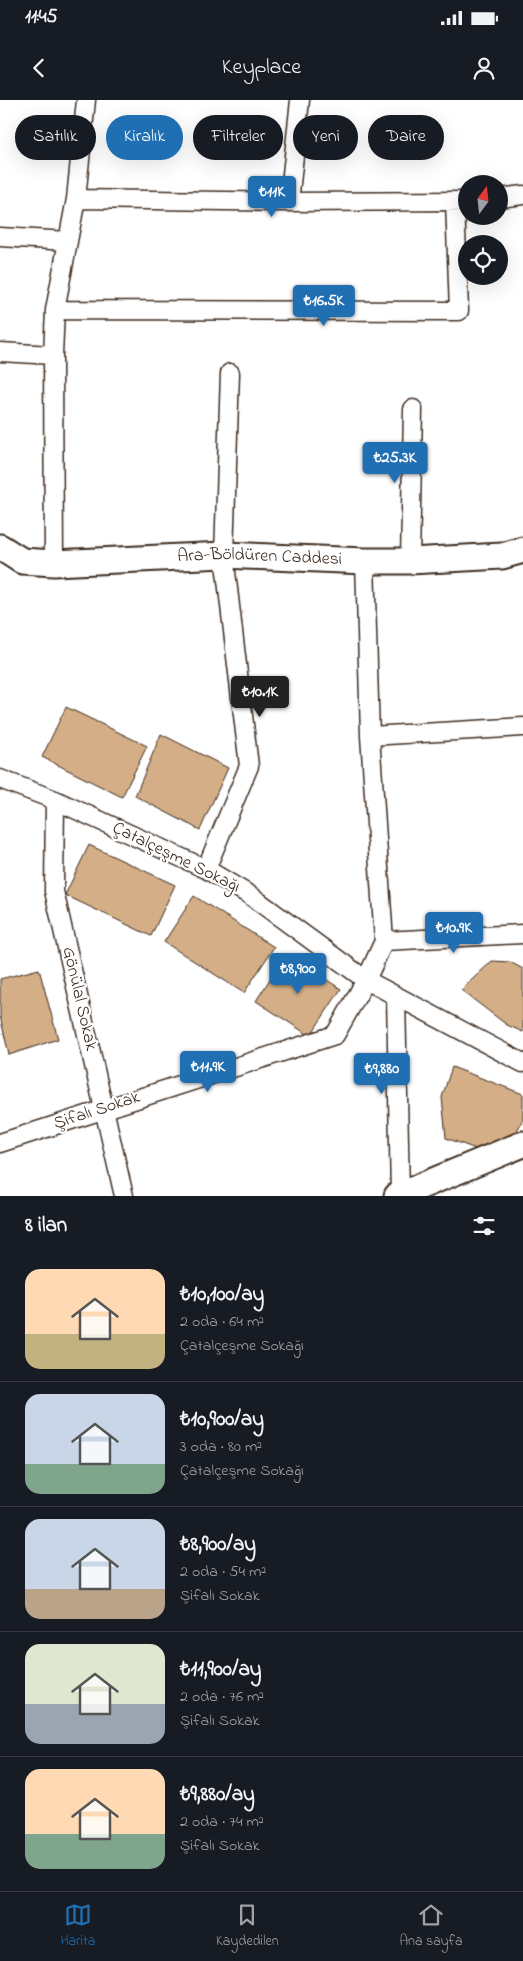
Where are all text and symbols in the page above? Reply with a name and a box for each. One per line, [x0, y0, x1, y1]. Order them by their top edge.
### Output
text: 11:45 [25, 4, 57, 31]
text: Keyplace [222, 52, 301, 84]
icon: back [25, 54, 53, 82]
icon: person [470, 54, 498, 82]
chip: Satılık [15, 115, 96, 160]
chip: Kiralık [106, 115, 183, 160]
chip: Filtreler [193, 115, 283, 160]
chip: Yeni [293, 115, 358, 160]
chip: Daire [368, 115, 444, 160]
north arrow [458, 175, 508, 225]
map controls [458, 175, 508, 285]
pin: ₺11K [242, 176, 302, 218]
text: ₺11K [259, 180, 285, 204]
button: locate [458, 235, 508, 285]
pin: ₺16.5K [283, 284, 365, 327]
text: ₺16.5K [304, 289, 344, 313]
pin: ₺25.3K [354, 442, 436, 484]
text: ₺25.3K [374, 446, 416, 470]
street label: Ara-Böldüren Caddesi [177, 542, 343, 573]
pin: ₺10.1K [219, 676, 301, 718]
text: ₺10.1K [242, 680, 278, 704]
street label: Çatalçeşme Sokağı [107, 816, 244, 901]
pin: ₺10.9K [413, 912, 495, 954]
text: ₺10.9K [436, 916, 472, 940]
street label: Gönülal Sokak [54, 944, 104, 1054]
pin: ₺8,900 [257, 952, 339, 995]
text: ₺8,900 [280, 957, 316, 981]
pin: ₺11.9K [167, 1050, 249, 1093]
pin: ₺9,880 [341, 1052, 423, 1095]
text: ₺11.9K [191, 1055, 225, 1079]
text: ₺9,880 [365, 1057, 399, 1081]
street label: Şifalı Sokak [50, 1085, 144, 1137]
text: 8 ilan [25, 1211, 67, 1241]
icon: filters [470, 1212, 498, 1240]
text: ₺10,100/ay [180, 1280, 264, 1310]
icon: home [65, 1289, 125, 1349]
text: 2 oda · 64 m² [180, 1310, 264, 1334]
text: Çatalçeşme Sokağı [180, 1334, 304, 1358]
text: ₺10,900/ay [180, 1405, 264, 1435]
icon: home [65, 1414, 125, 1474]
text: 3 oda · 80 m² [180, 1435, 262, 1459]
text: Çatalçeşme Sokağı [180, 1459, 304, 1483]
text: ₺8,900/ay [180, 1530, 256, 1560]
icon: home [65, 1539, 125, 1599]
text: 2 oda · 54 m² [180, 1560, 266, 1584]
text: Şifalı Sokak [180, 1584, 260, 1608]
text: ₺11,900/ay [180, 1655, 261, 1685]
icon: home [65, 1664, 125, 1724]
text: 2 oda · 76 m² [180, 1685, 264, 1709]
text: Şifalı Sokak [180, 1709, 260, 1733]
text: ₺9,880/ay [180, 1780, 255, 1810]
icon: home [65, 1789, 125, 1849]
text: 2 oda · 74 m² [180, 1810, 264, 1834]
text: Şifalı Sokak [180, 1834, 260, 1858]
tab: Harita [60, 1901, 95, 1952]
tab: Kaydedilen [216, 1901, 279, 1952]
tab: Ana sayfa [399, 1901, 463, 1952]

